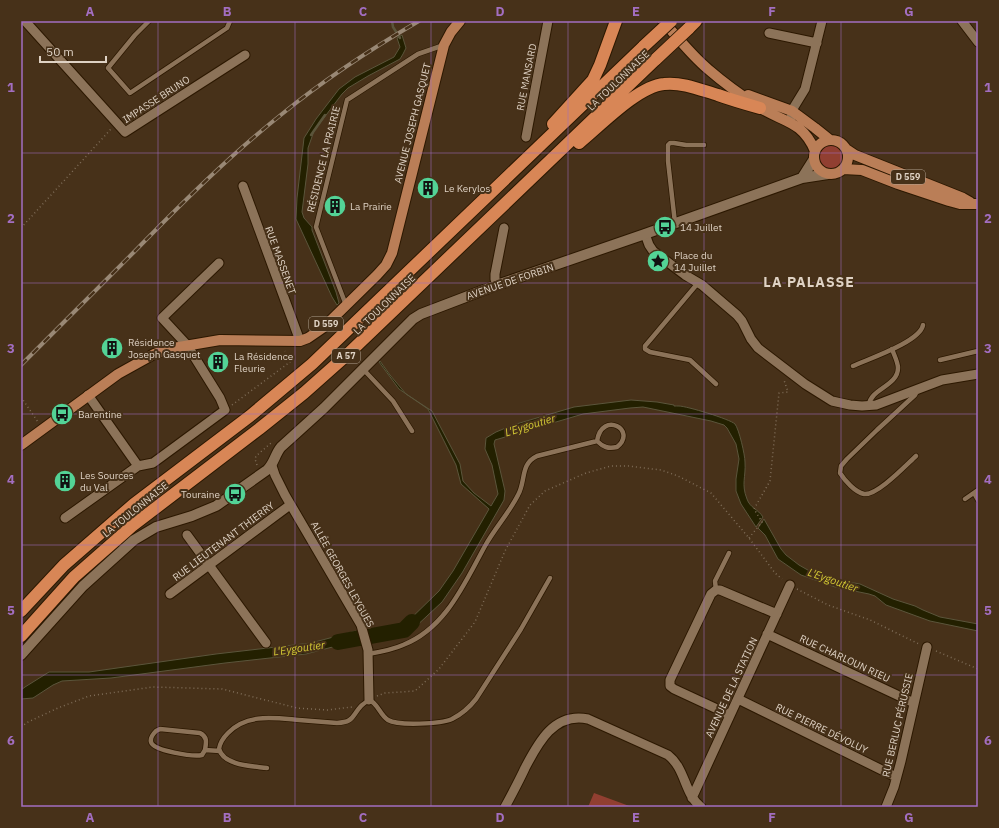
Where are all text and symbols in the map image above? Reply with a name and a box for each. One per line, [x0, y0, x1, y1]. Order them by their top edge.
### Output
text: A [86, 3, 95, 20]
text: B [223, 3, 232, 20]
text: C [359, 3, 368, 20]
text: D [495, 3, 505, 20]
text: E [632, 3, 640, 20]
text: F [768, 3, 776, 20]
text: G [904, 3, 914, 20]
scale bar [40, 38, 106, 64]
street label: RUE MANSARD [514, 42, 539, 112]
text: 50 m [46, 44, 74, 59]
street label: LA TOULONNAISE [585, 47, 652, 113]
street label: AVENUE JOSEPH GASQUET [391, 61, 434, 185]
street label: IMPASSE BRUNO [120, 73, 192, 126]
text: 1 [7, 79, 15, 96]
text: 1 [984, 79, 992, 96]
street label: RÉSIDENCE LA PRAIRIE [304, 104, 343, 214]
road number: D 559 [891, 170, 925, 184]
building icon: Le Kerylos [415, 175, 441, 201]
place label: Le Kerylos [444, 182, 490, 195]
building icon: La Prairie [322, 193, 348, 219]
place label: La Prairie [350, 200, 392, 213]
text: 2 [7, 210, 15, 227]
text: 2 [984, 210, 992, 227]
bus stop icon: 14 Juillet [652, 214, 678, 240]
place label: 14 Juillet [680, 221, 723, 234]
street label: RUE MASSENET [262, 224, 299, 296]
place icon: Place du 14 Juillet [645, 248, 671, 274]
place label: Place du 14 Juillet [674, 249, 717, 274]
street label: AVENUE DE FORBIN [465, 260, 555, 302]
street label: LA TOULONNAISE [351, 271, 418, 337]
district label: LA PALASSE [763, 273, 855, 291]
road number: D 559 [309, 317, 343, 331]
building icon: Résidence Joseph Gasquet [99, 335, 125, 361]
place label: Résidence Joseph Gasquet [128, 336, 201, 361]
text: 3 [7, 340, 15, 357]
text: 3 [984, 340, 992, 357]
building icon: La Résidence Fleurie [205, 349, 231, 375]
road number: A 57 [332, 349, 360, 363]
place label: La Résidence Fleurie [234, 350, 294, 375]
bus stop icon: Barentine [49, 401, 75, 427]
place label: Barentine [78, 408, 122, 421]
water label: L'Eygoutier [503, 410, 558, 439]
building icon: Les Sources du Val [52, 468, 78, 494]
place label: Les Sources du Val [80, 469, 134, 494]
text: 4 [7, 471, 15, 488]
text: 4 [984, 471, 992, 488]
street label: LA TOULONNAISE [100, 479, 171, 540]
bus stop icon: Touraine [222, 481, 248, 507]
place label: Touraine [181, 488, 220, 501]
street label: RUE LIEUTENANT THIERRY [170, 499, 277, 584]
street label: ALLÉE GEORGES LEYGUES [308, 519, 377, 630]
water label: L'Eygoutier [806, 565, 861, 595]
text: 5 [7, 602, 15, 619]
text: 5 [984, 602, 992, 619]
street label: RUE CHARLOUN RIEU [797, 632, 892, 685]
street label: AVENUE DE LA STATION [702, 635, 760, 739]
water label: L'Eygoutier [272, 637, 327, 659]
street label: RUE BERLUC PÉRUSSIE [879, 672, 916, 778]
street label: RUE PIERRE DÉVOLUY [774, 700, 870, 756]
text: 6 [7, 732, 15, 749]
text: 6 [984, 732, 992, 749]
text: A [86, 809, 95, 826]
text: B [223, 809, 232, 826]
text: C [359, 809, 368, 826]
text: D [495, 809, 505, 826]
text: E [632, 809, 640, 826]
text: F [768, 809, 776, 826]
text: G [904, 809, 914, 826]

